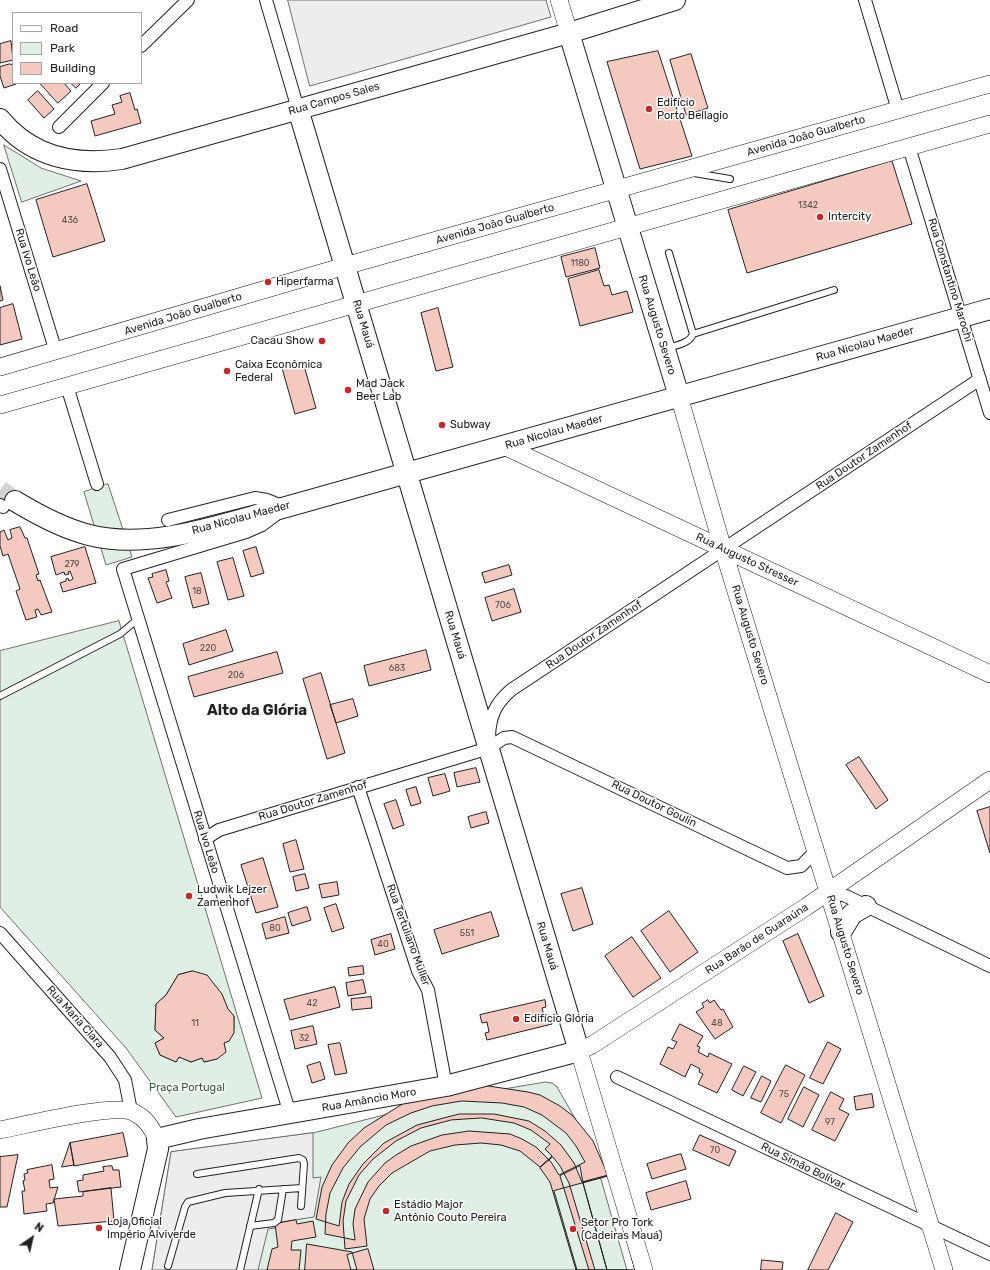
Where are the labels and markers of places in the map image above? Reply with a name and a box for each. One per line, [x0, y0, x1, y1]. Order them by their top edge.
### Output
place label: Edifício Porto Bellagio [657, 96, 728, 122]
marker: Edifício Porto Bellagio [644, 104, 654, 114]
place label: Intercity [828, 210, 871, 224]
marker: Intercity [815, 212, 825, 222]
place label: Hiperfarma [276, 275, 334, 289]
marker: Hiperfarma [263, 277, 273, 287]
place label: Cacau Show [251, 334, 314, 348]
marker: Cacau Show [317, 336, 327, 346]
place label: Caixa Econômica Federal [235, 358, 322, 384]
marker: Caixa Econômica Federal [222, 366, 232, 376]
place label: Mad Jack Beer Lab [356, 377, 405, 403]
marker: Mad Jack Beer Lab [343, 385, 353, 395]
place label: Subway [450, 418, 491, 432]
marker: Subway [437, 420, 447, 430]
place label: Ludwik Lejzer Zamenhof [197, 883, 267, 909]
marker: Ludwik Lejzer Zamenhof [184, 891, 194, 901]
place label: Edifício Glória [524, 1012, 594, 1026]
marker: Edifício Glória [511, 1014, 521, 1024]
place label: Estádio Major Antônio Couto Pereira [394, 1198, 507, 1224]
marker: Estádio Major Antônio Couto Pereira [381, 1206, 391, 1216]
place label: Loja Oficial Império Alviverde [107, 1215, 196, 1241]
place label: Setor Pro Tork (Cadeiras Mauá) [581, 1216, 662, 1242]
marker: Loja Oficial Império Alviverde [94, 1223, 104, 1233]
marker: Setor Pro Tork (Cadeiras Mauá) [568, 1224, 578, 1234]

